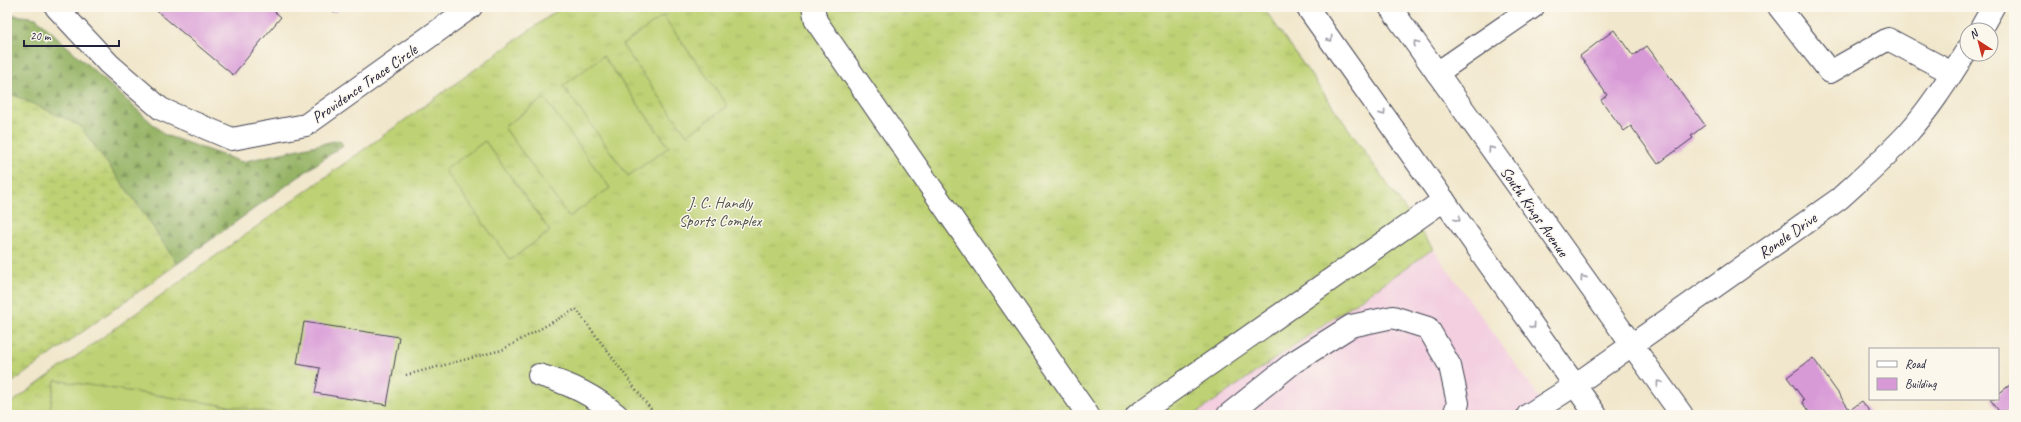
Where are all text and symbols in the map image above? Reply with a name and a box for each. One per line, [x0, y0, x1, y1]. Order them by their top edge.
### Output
scale bar [24, 22, 119, 48]
north arrow [1959, 22, 1999, 62]
text: N [1966, 25, 1982, 42]
text: 20 m [30, 28, 52, 44]
one-way arrow [1325, 35, 1333, 42]
street label: Providence Trace Circle [308, 39, 423, 128]
one-way arrow [1414, 41, 1421, 48]
one-way arrow [1378, 109, 1385, 116]
one-way arrow [1488, 146, 1496, 153]
street label: South Kings Avenue [1496, 163, 1574, 262]
park label: J. C. Handly Sports Complex [679, 193, 763, 231]
street label: Ronele Drive [1754, 207, 1822, 263]
one-way arrow [1453, 215, 1461, 222]
one-way arrow [1580, 275, 1588, 282]
one-way arrow [1528, 321, 1535, 328]
legend [1869, 348, 1999, 400]
text: Road [1905, 356, 1927, 372]
text: Building [1905, 376, 1937, 392]
one-way arrow [1657, 381, 1664, 388]

